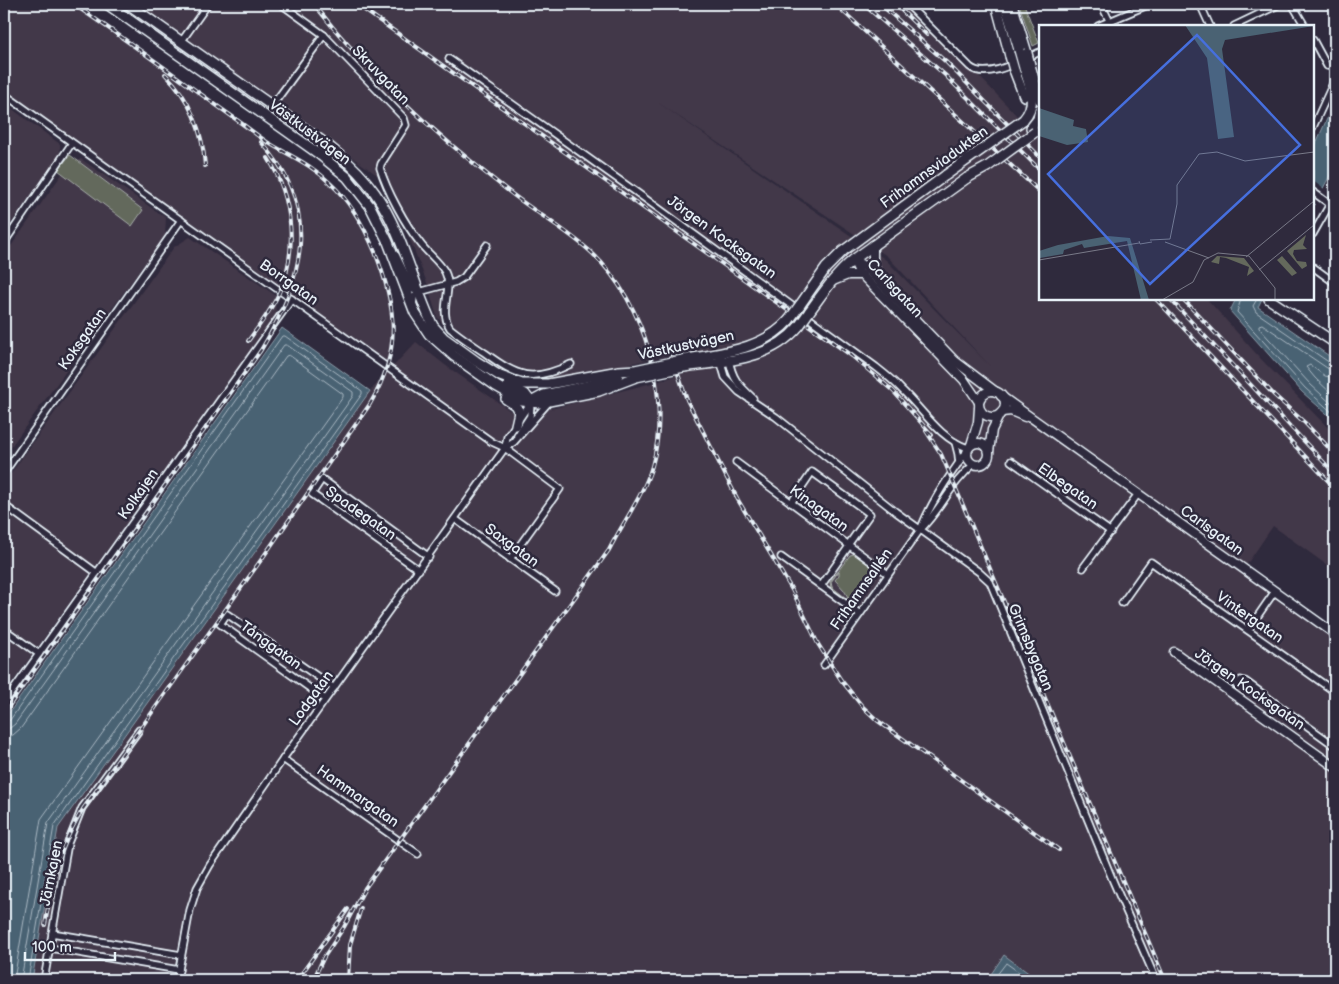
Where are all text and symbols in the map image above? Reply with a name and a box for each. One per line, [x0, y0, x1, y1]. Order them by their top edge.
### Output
inset map [1039, 25, 1314, 300]
street label: Skruvgatan [348, 42, 414, 109]
street label: Västkustvägen [265, 95, 354, 169]
street label: Frihamnsviadukten [877, 122, 992, 213]
street label: Jörgen Kocksgatan [663, 191, 780, 283]
street label: Borrgatan [256, 255, 322, 310]
street label: Carlsgatan [863, 255, 927, 322]
street label: Koksgatan [54, 305, 111, 374]
street label: Västkustvägen [636, 326, 736, 365]
street label: Elbegatan [1034, 459, 1101, 514]
street label: Kolkajen [114, 465, 163, 523]
street label: Kinagatan [785, 481, 852, 536]
street label: Spadegatan [322, 482, 400, 545]
street label: Carlsgatan [1176, 501, 1247, 560]
street label: Saxgatan [481, 519, 543, 571]
street label: Frihamnsallén [826, 545, 897, 634]
street label: Vintergatan [1212, 587, 1287, 647]
street label: Grimsbygatan [1004, 601, 1057, 694]
street label: Tånggatan [236, 617, 305, 674]
street label: Jörgen Kocksgatan [1191, 644, 1309, 735]
street label: Lodgatan [285, 667, 338, 730]
street label: Hammargatan [313, 761, 403, 832]
street label: Järnkajen [36, 839, 67, 908]
scale bar [25, 929, 115, 961]
text: 100 m [32, 938, 72, 957]

